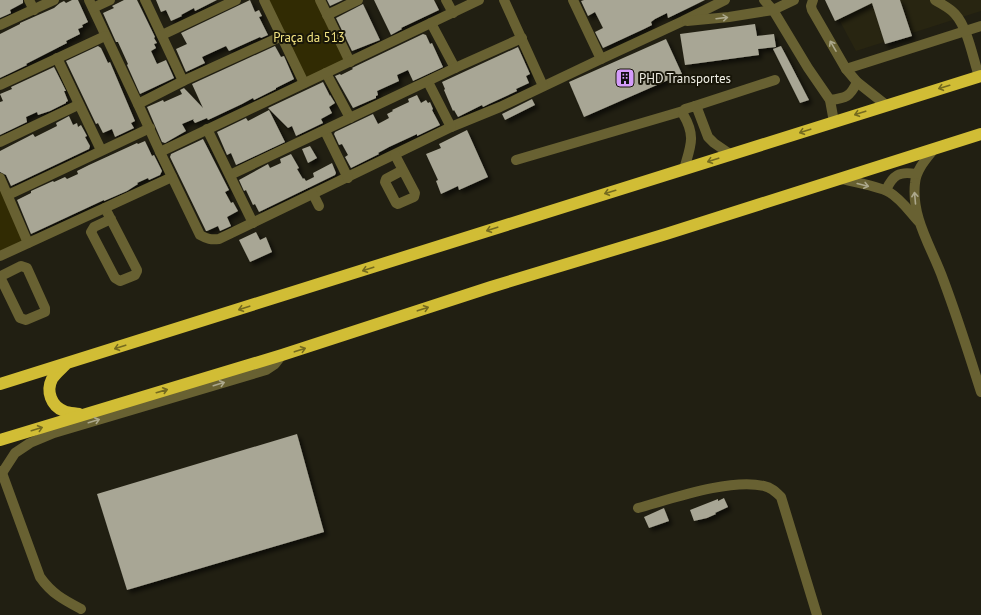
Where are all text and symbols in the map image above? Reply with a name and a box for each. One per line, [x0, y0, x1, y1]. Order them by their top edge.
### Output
one-way arrow [715, 14, 728, 22]
park label: Praça da 513 [273, 29, 345, 46]
one-way arrow [828, 40, 836, 52]
building icon: PHD Transportes [614, 67, 636, 89]
place label: PHD Transportes [639, 70, 731, 87]
one-way arrow [937, 84, 950, 91]
one-way arrow [854, 110, 867, 117]
one-way arrow [799, 127, 811, 135]
one-way arrow [706, 157, 719, 164]
one-way arrow [856, 181, 869, 189]
one-way arrow [604, 189, 617, 196]
one-way arrow [911, 192, 919, 205]
one-way arrow [486, 226, 499, 233]
one-way arrow [362, 265, 374, 273]
one-way arrow [238, 305, 251, 312]
one-way arrow [416, 305, 429, 312]
one-way arrow [114, 344, 127, 351]
one-way arrow [293, 346, 306, 353]
one-way arrow [212, 380, 225, 387]
one-way arrow [155, 387, 168, 394]
one-way arrow [87, 417, 100, 424]
one-way arrow [31, 425, 44, 432]

